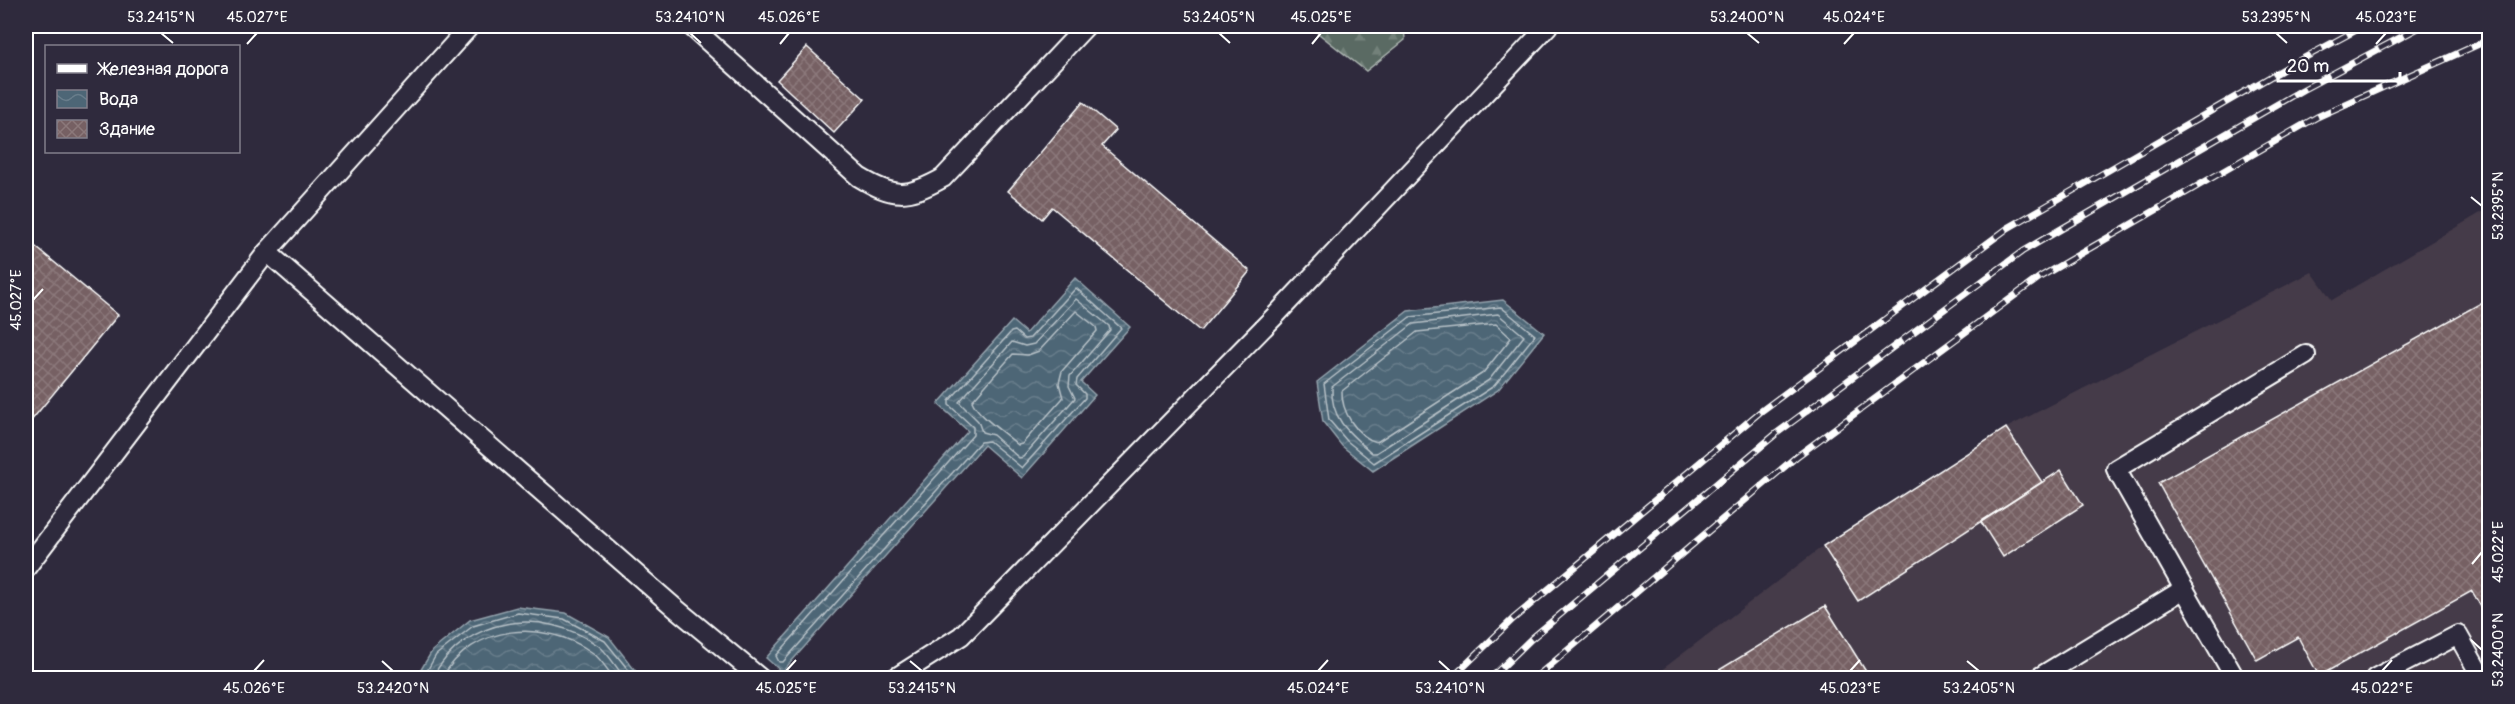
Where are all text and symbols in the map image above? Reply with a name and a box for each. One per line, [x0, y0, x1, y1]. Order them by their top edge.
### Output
text: 53.2415°N [127, 8, 195, 27]
text: 45.027°E [226, 8, 288, 27]
text: 53.2410°N [655, 8, 725, 27]
text: 45.026°E [758, 8, 820, 27]
text: 53.2405°N [1183, 8, 1255, 27]
text: 45.025°E [1290, 8, 1352, 27]
text: 53.2400°N [1710, 8, 1784, 27]
text: 45.024°E [1823, 8, 1885, 27]
text: 53.2395°N [2242, 8, 2310, 27]
text: 45.023°E [2355, 8, 2417, 27]
legend [45, 45, 240, 153]
scale bar [2278, 45, 2400, 83]
text: 20 m [2287, 55, 2329, 78]
text: Железная дорога [96, 58, 229, 81]
text: Вода [99, 88, 138, 111]
text: Здание [99, 118, 155, 141]
text: 53.2395°N [2489, 172, 2508, 240]
text: 45.027°E [7, 269, 26, 331]
text: 45.022°E [2489, 521, 2508, 583]
text: 53.2400°N [2489, 613, 2508, 687]
text: 45.026°E [223, 679, 285, 698]
text: 53.2420°N [357, 679, 429, 698]
text: 45.025°E [755, 679, 817, 698]
text: 53.2415°N [888, 679, 956, 698]
text: 45.024°E [1287, 679, 1349, 698]
text: 53.2410°N [1415, 679, 1485, 698]
text: 45.023°E [1819, 679, 1881, 698]
text: 53.2405°N [1943, 679, 2015, 698]
text: 45.022°E [2351, 679, 2413, 698]

